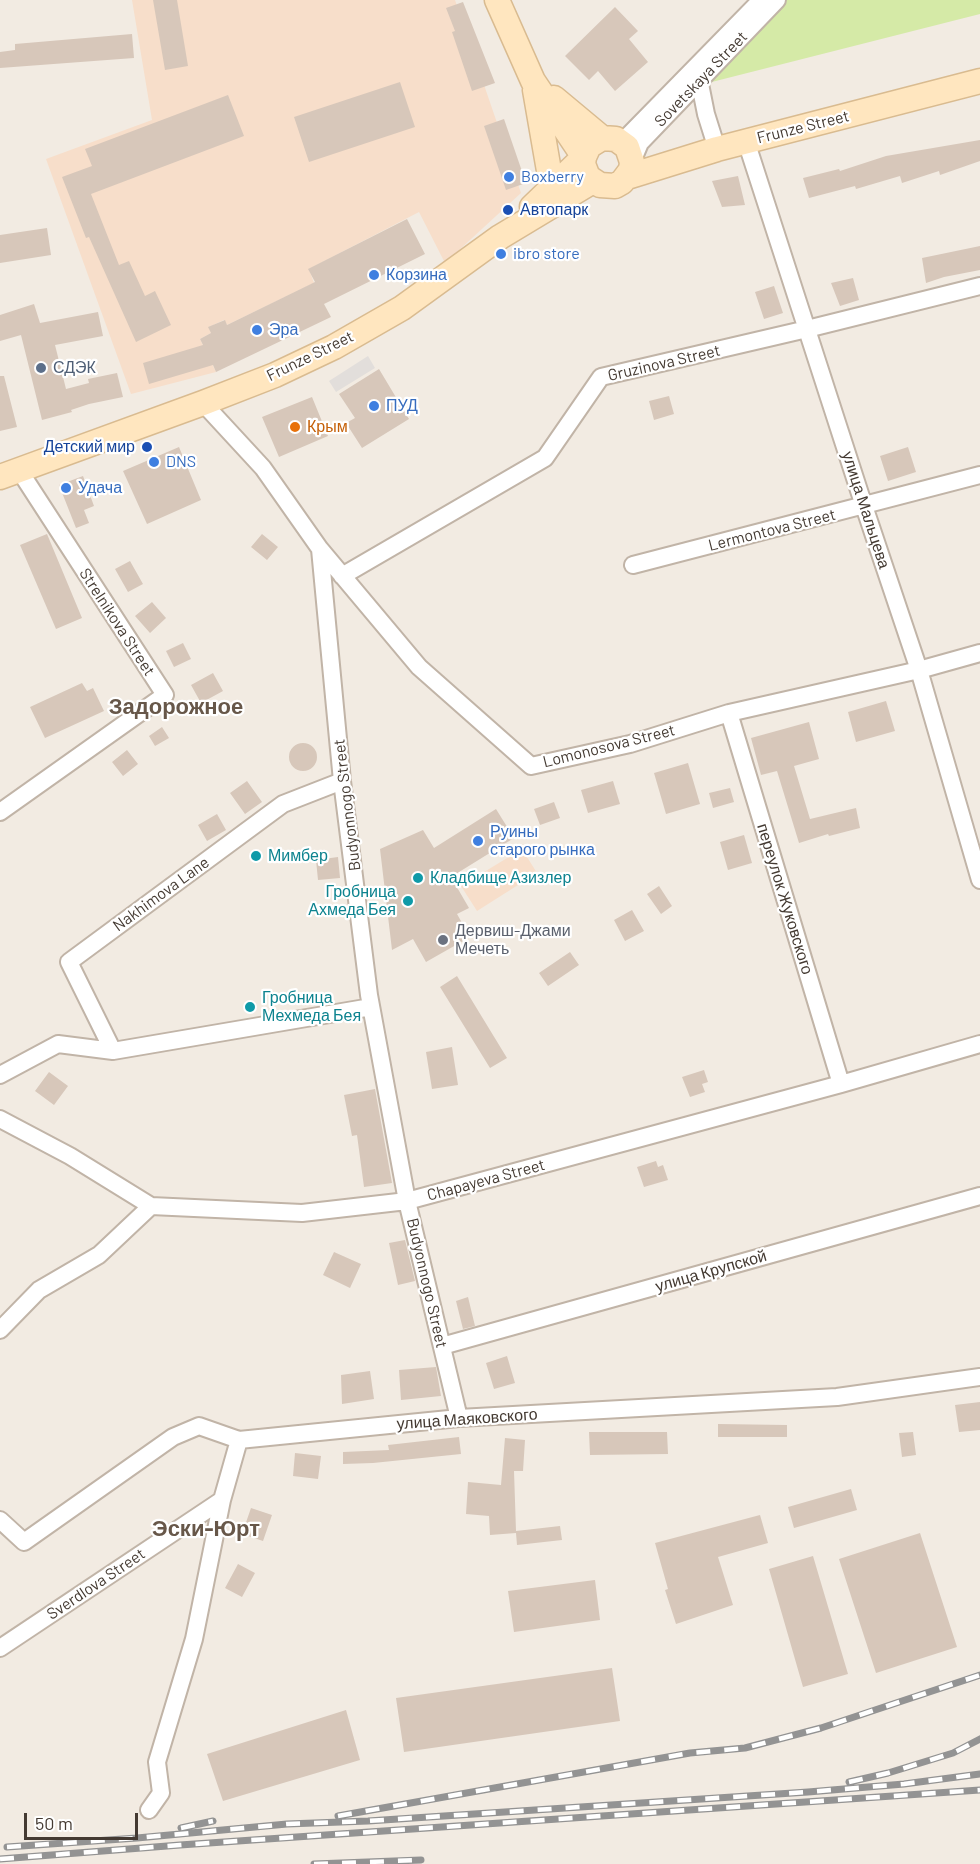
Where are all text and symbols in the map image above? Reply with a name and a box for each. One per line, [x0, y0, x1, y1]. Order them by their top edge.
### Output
street label: Sovetskaya Street [651, 27, 751, 131]
street label: Frunze Street [755, 106, 851, 148]
place label: Boxberry [521, 167, 584, 187]
marker: Boxberry [502, 170, 516, 184]
place label: Автопарк [520, 200, 588, 220]
marker: Автопарк [501, 203, 515, 217]
place label: ibro store [513, 244, 580, 264]
marker: ibro store [494, 247, 508, 261]
place label: Корзина [386, 265, 447, 285]
marker: Корзина [367, 268, 381, 282]
place label: Эра [269, 320, 298, 340]
marker: Эра [250, 323, 264, 337]
street label: Frunze Street [263, 327, 357, 385]
street label: Gruzinova Street [606, 341, 722, 385]
place label: СДЭК [53, 358, 96, 378]
marker: СДЭК [34, 361, 48, 375]
place label: ПУД [386, 396, 418, 416]
marker: ПУД [367, 399, 381, 413]
place label: Крым [307, 417, 348, 437]
marker: Крым [288, 420, 302, 434]
place label: Детский мир [44, 437, 135, 457]
marker: Детский мир [140, 440, 154, 454]
street label: улица Мальцева [838, 449, 894, 571]
place label: DNS [166, 452, 196, 472]
marker: DNS [147, 455, 161, 469]
place label: Удача [78, 478, 122, 498]
marker: Удача [59, 481, 73, 495]
street label: Lermontova Street [706, 505, 838, 555]
street label: Strelnikova Street [75, 565, 159, 679]
district label: Задорожное [109, 694, 243, 720]
street label: Lomonosova Street [541, 720, 677, 772]
street label: Budyonnogo Street [329, 738, 365, 872]
street label: переулок Жуковского [753, 821, 817, 977]
place label: Руины старого рынка [490, 822, 595, 860]
marker: Руины старого рынка [471, 834, 485, 848]
place label: Мимбер [268, 846, 328, 866]
marker: Мимбер [249, 849, 263, 863]
street label: Nakhimova Lane [109, 853, 213, 935]
place label: Кладбище Азизлер [430, 868, 571, 888]
marker: Кладбище Азизлер [411, 871, 425, 885]
place label: Гробница Ахмеда Бея [308, 882, 396, 920]
marker: Гробница Ахмеда Бея [401, 894, 415, 908]
place label: Дервиш-Джами Мечеть [455, 921, 571, 959]
marker: Дервиш-Джами Мечеть [436, 933, 450, 947]
place label: Гробница Мехмеда Бея [262, 988, 361, 1026]
marker: Гробница Мехмеда Бея [243, 1000, 257, 1014]
street label: Chapayeva Street [425, 1155, 547, 1205]
street label: Budyonnogo Street [403, 1216, 451, 1350]
street label: улица Крупской [653, 1246, 769, 1296]
street label: улица Маяковского [396, 1405, 538, 1433]
district label: Эски-Юрт [152, 1516, 260, 1542]
street label: Sverdlova Street [43, 1544, 149, 1624]
scale bar [27, 1801, 141, 1839]
text: 50 m [35, 1812, 73, 1834]

